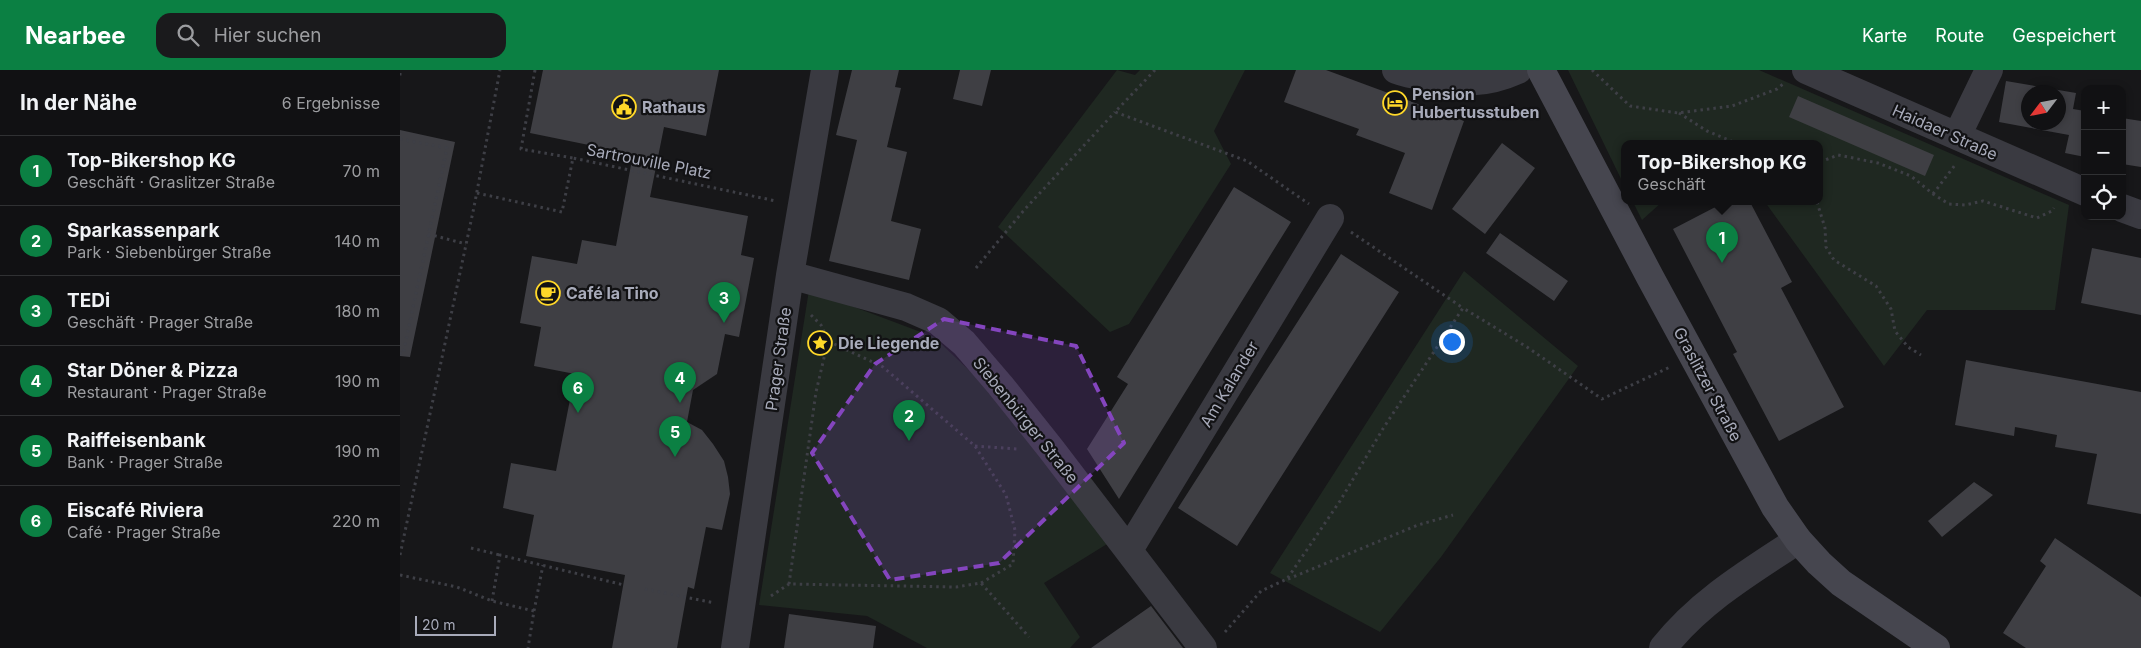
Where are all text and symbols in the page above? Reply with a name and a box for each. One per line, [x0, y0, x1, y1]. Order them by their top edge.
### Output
search box [156, 13, 506, 58]
text: Nearbee [25, 21, 126, 50]
icon: search [174, 21, 202, 49]
text: Hier suchen [214, 24, 322, 47]
text: Karte [1862, 25, 1907, 46]
text: Route [1935, 25, 1984, 46]
text: Gespeichert [2012, 25, 2116, 46]
place label: Pension Hubertusstuben [1412, 84, 1540, 122]
north arrow [2021, 85, 2066, 130]
map controls [2081, 85, 2126, 220]
button: + [2081, 85, 2126, 130]
text: In der Nähe [20, 90, 137, 115]
hotel icon: Pension Hubertusstuben [1382, 90, 1408, 116]
text: 6 Ergebnisse [282, 93, 380, 113]
public building icon: Rathaus [611, 94, 637, 120]
place label: Rathaus [642, 97, 706, 117]
street label: Haidaer Straße [1889, 100, 2001, 164]
button: − [2081, 130, 2126, 175]
street label: Sartrouville Platz [585, 139, 713, 183]
popup [1621, 140, 1823, 205]
text: Top-Bikershop KG [67, 149, 236, 172]
text: Top-Bikershop KG [1638, 151, 1806, 174]
text: 1 [33, 161, 39, 181]
text: 70 m [343, 161, 380, 181]
text: Geschäft · Graslitzer Straße [67, 172, 275, 192]
text: Geschäft [1638, 174, 1705, 194]
button: locate [2081, 175, 2126, 220]
text: Sparkassenpark [67, 219, 219, 242]
pin: 1 [1706, 222, 1738, 263]
text: 2 [31, 231, 41, 251]
text: 140 m [335, 231, 380, 251]
text: Park · Siebenbürger Straße [67, 242, 271, 262]
cafe icon: Café la Tino [535, 280, 561, 306]
pin: 3 [708, 282, 740, 323]
place label: Café la Tino [566, 283, 659, 303]
text: TEDi [67, 289, 110, 312]
text: 3 [31, 301, 41, 321]
text: 180 m [335, 301, 380, 321]
street label: Prager Straße [761, 306, 795, 412]
text: Geschäft · Prager Straße [67, 312, 253, 332]
street label: Graslitzer Straße [1669, 323, 1747, 445]
your location [1439, 329, 1465, 355]
place icon: Die Liegende [807, 330, 833, 356]
place label: Die Liegende [838, 333, 939, 353]
street label: Am Kalander [1196, 337, 1262, 431]
street label: Siebenbürger Straße [969, 353, 1083, 487]
text: Star Döner & Pizza [67, 359, 238, 382]
pin: 4 [664, 362, 696, 403]
text: 4 [31, 371, 41, 391]
text: 190 m [335, 371, 380, 391]
pin: 6 [562, 372, 594, 413]
text: Restaurant · Prager Straße [67, 382, 266, 402]
pin: 2 [893, 400, 925, 441]
pin: 5 [659, 416, 691, 457]
text: Raiffeisenbank [67, 429, 206, 452]
text: 5 [31, 441, 41, 461]
text: 190 m [335, 441, 380, 461]
text: Bank · Prager Straße [67, 452, 223, 472]
text: Eiscafé Riviera [67, 499, 204, 522]
text: 6 [31, 511, 41, 531]
text: 220 m [332, 511, 380, 531]
text: Café · Prager Straße [67, 522, 221, 542]
scale bar [415, 613, 496, 636]
text: 20 m [422, 616, 456, 633]

